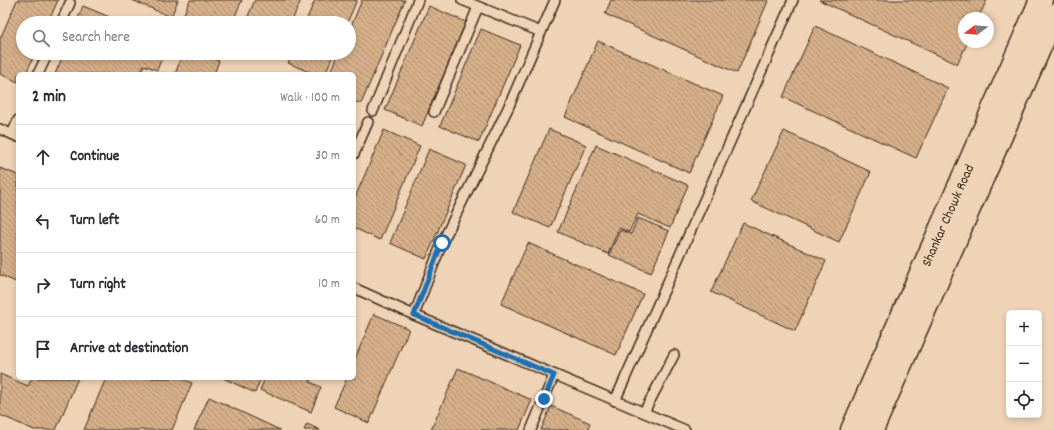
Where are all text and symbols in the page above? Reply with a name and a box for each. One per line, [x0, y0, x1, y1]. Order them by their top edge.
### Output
north arrow [958, 12, 994, 48]
search box [16, 16, 356, 60]
icon: search [30, 27, 52, 49]
text: Search here [62, 27, 130, 49]
text: 2 min [32, 86, 66, 110]
text: Walk · 100 m [280, 89, 340, 108]
icon: ahead [32, 146, 54, 168]
text: Continue [70, 146, 119, 168]
text: 30 m [315, 147, 340, 166]
street label: Shankar Chowk Road [917, 161, 980, 270]
icon: left [32, 210, 54, 232]
text: Turn left [70, 210, 119, 232]
text: 60 m [315, 211, 340, 230]
route start [433, 234, 451, 252]
icon: right [32, 274, 54, 296]
text: Turn right [70, 274, 126, 296]
text: 10 m [318, 275, 340, 294]
map controls [1006, 310, 1042, 418]
button: + [1006, 310, 1042, 346]
icon: arrive [32, 338, 54, 360]
text: Arrive at destination [70, 338, 188, 360]
button: − [1006, 346, 1042, 382]
button: locate [1006, 382, 1042, 418]
route end [535, 390, 553, 408]

